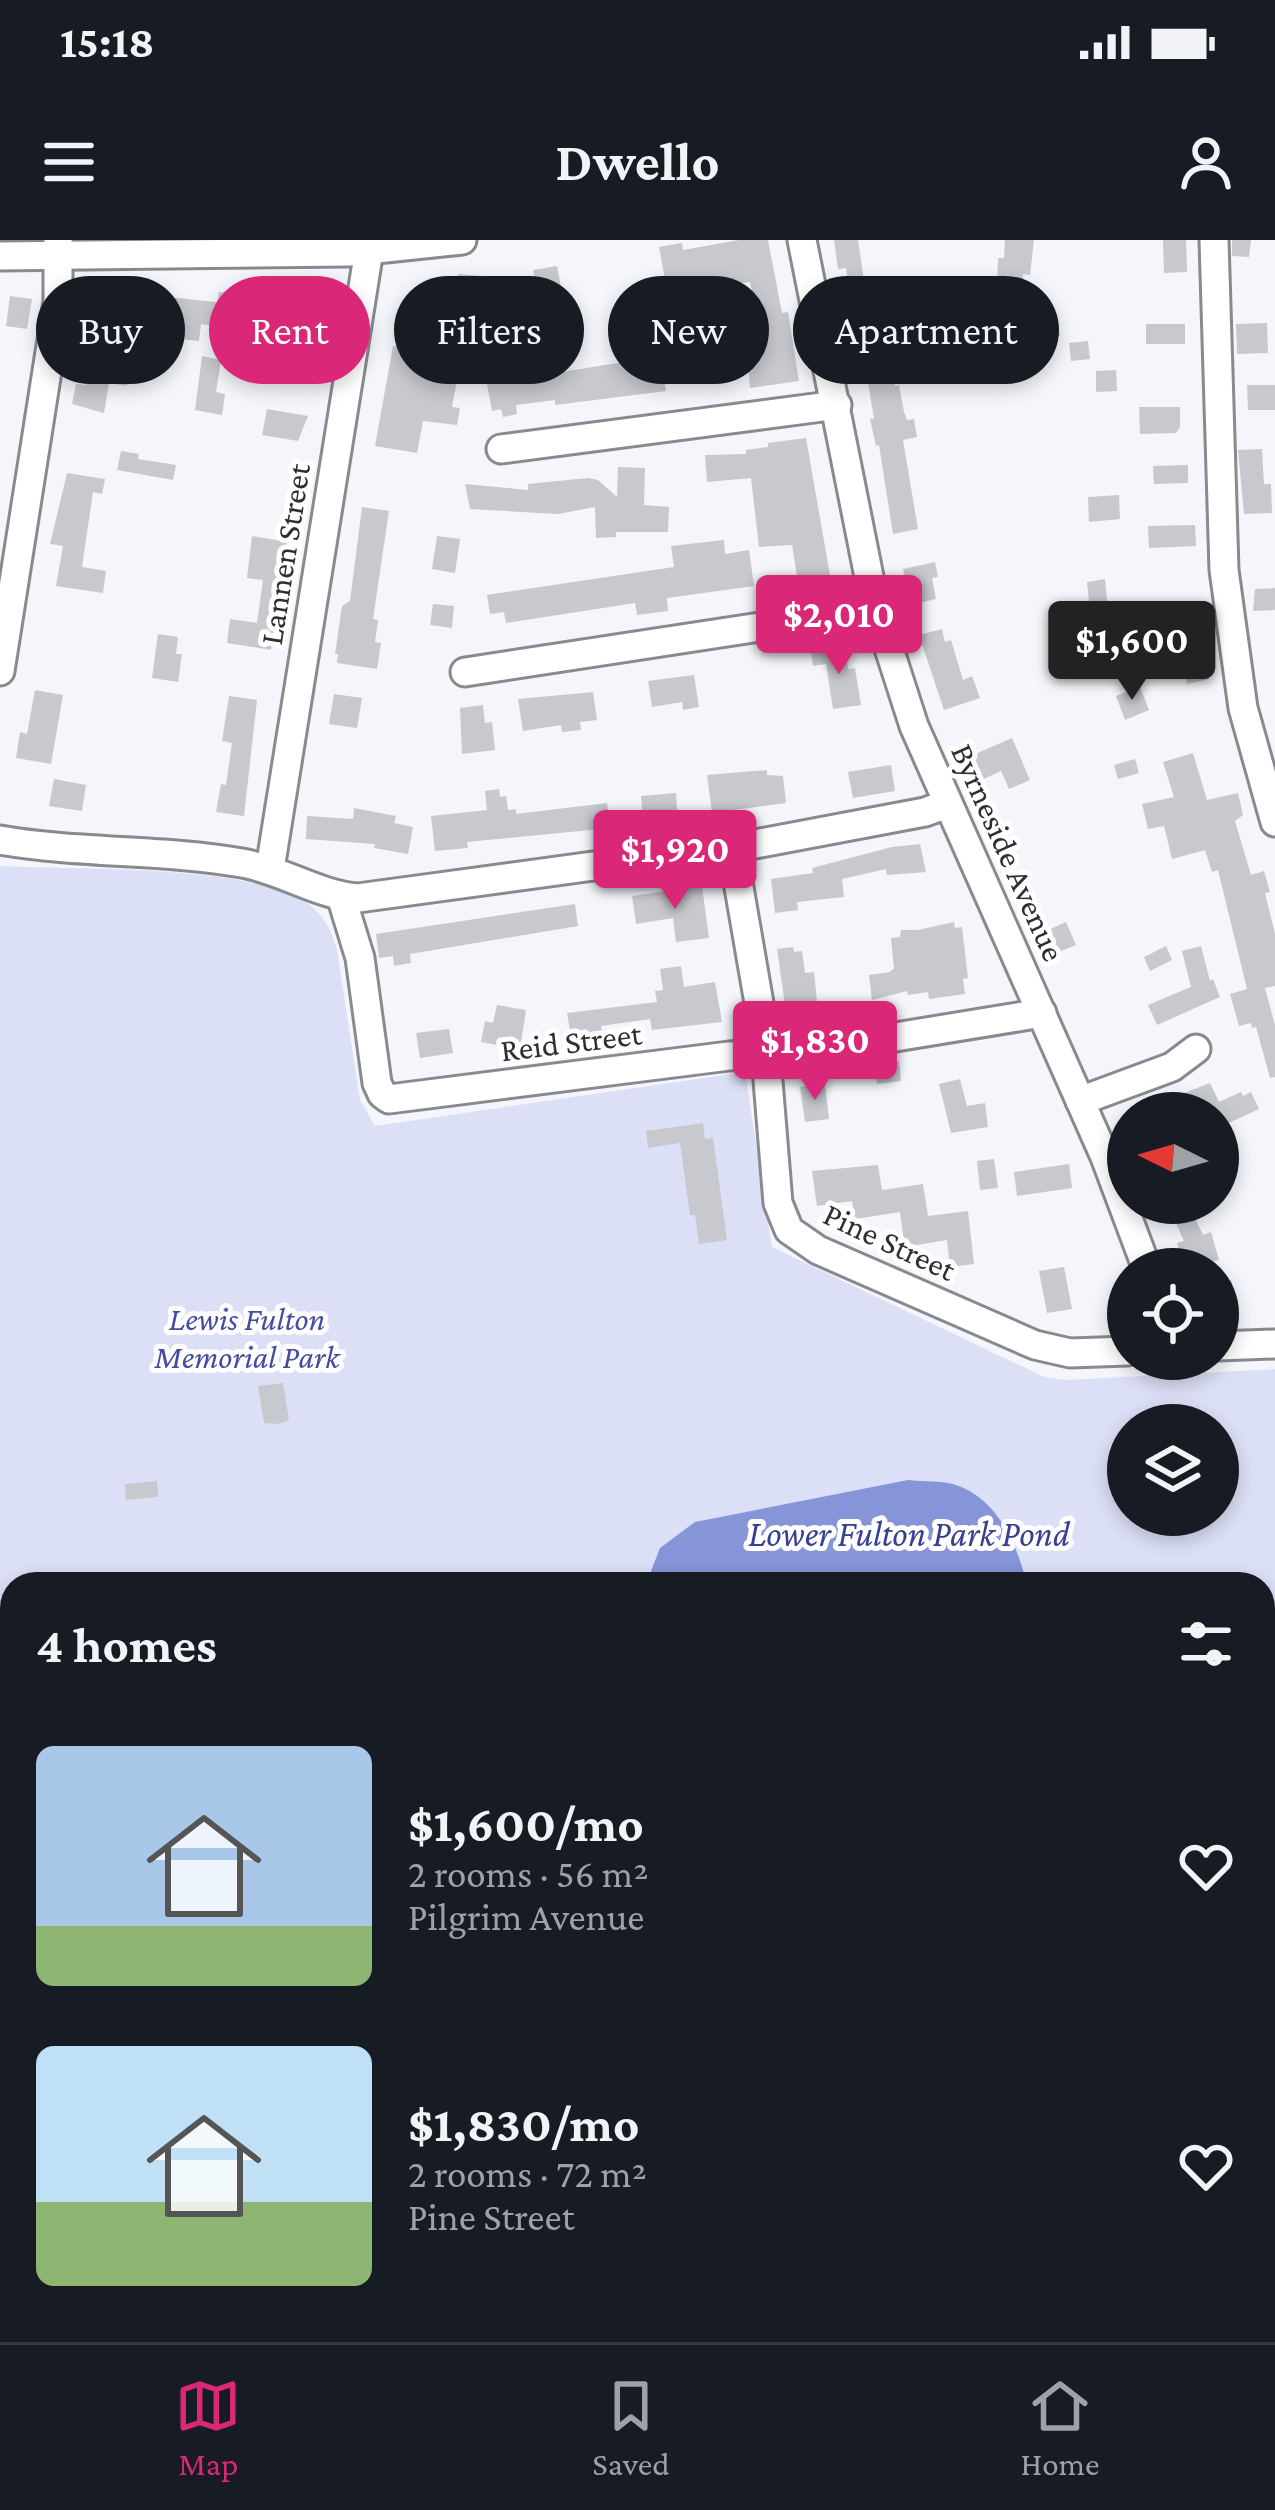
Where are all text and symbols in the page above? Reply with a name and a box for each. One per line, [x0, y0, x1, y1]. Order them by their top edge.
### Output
text: 15:18 [60, 17, 154, 67]
icon: menu [36, 129, 102, 195]
icon: person [1173, 129, 1239, 195]
text: Dwello [556, 132, 719, 192]
chip: Buy [36, 276, 185, 384]
chip: Rent [209, 276, 370, 384]
chip: Filters [394, 276, 584, 384]
chip: New [608, 276, 769, 384]
chip: Apartment [793, 276, 1059, 384]
street label: Lannen Street [252, 460, 317, 647]
pin: $2,010 [741, 575, 937, 677]
text: $2,010 [783, 592, 895, 635]
pin: $1,600 [1034, 601, 1230, 703]
text: $1,600 [1075, 618, 1189, 661]
street label: Byrneside Avenue [944, 738, 1073, 967]
pin: $1,920 [577, 810, 773, 912]
text: $1,920 [620, 827, 730, 870]
pin: $1,830 [717, 1001, 913, 1103]
street label: Reid Street [498, 1014, 645, 1069]
text: $1,830 [760, 1018, 870, 1061]
north arrow [1107, 1092, 1239, 1224]
map controls [1107, 1092, 1239, 1536]
street label: Pine Street [818, 1195, 962, 1288]
button: locate [1107, 1248, 1239, 1380]
park label: Lewis Fulton Memorial Park [153, 1300, 341, 1375]
button: layers [1107, 1404, 1239, 1536]
water label: Lower Fulton Park Pond [748, 1514, 1071, 1554]
icon: filters [1173, 1611, 1239, 1677]
text: 4 homes [36, 1616, 217, 1673]
icon: home [132, 1794, 276, 1938]
text: $1,600/mo [408, 1795, 644, 1852]
icon: heart [1173, 1833, 1239, 1899]
text: 2 rooms · 56 m² [408, 1852, 648, 1895]
text: Pilgrim Avenue [408, 1895, 644, 1938]
icon: home [132, 2094, 276, 2238]
text: $1,830/mo [408, 2095, 639, 2152]
icon: heart [1173, 2133, 1239, 2199]
text: 2 rooms · 72 m² [408, 2152, 647, 2195]
text: Pine Street [408, 2195, 575, 2238]
tab: Map [175, 2373, 241, 2482]
tab: Saved [592, 2373, 670, 2482]
tab: Home [1020, 2373, 1100, 2482]

